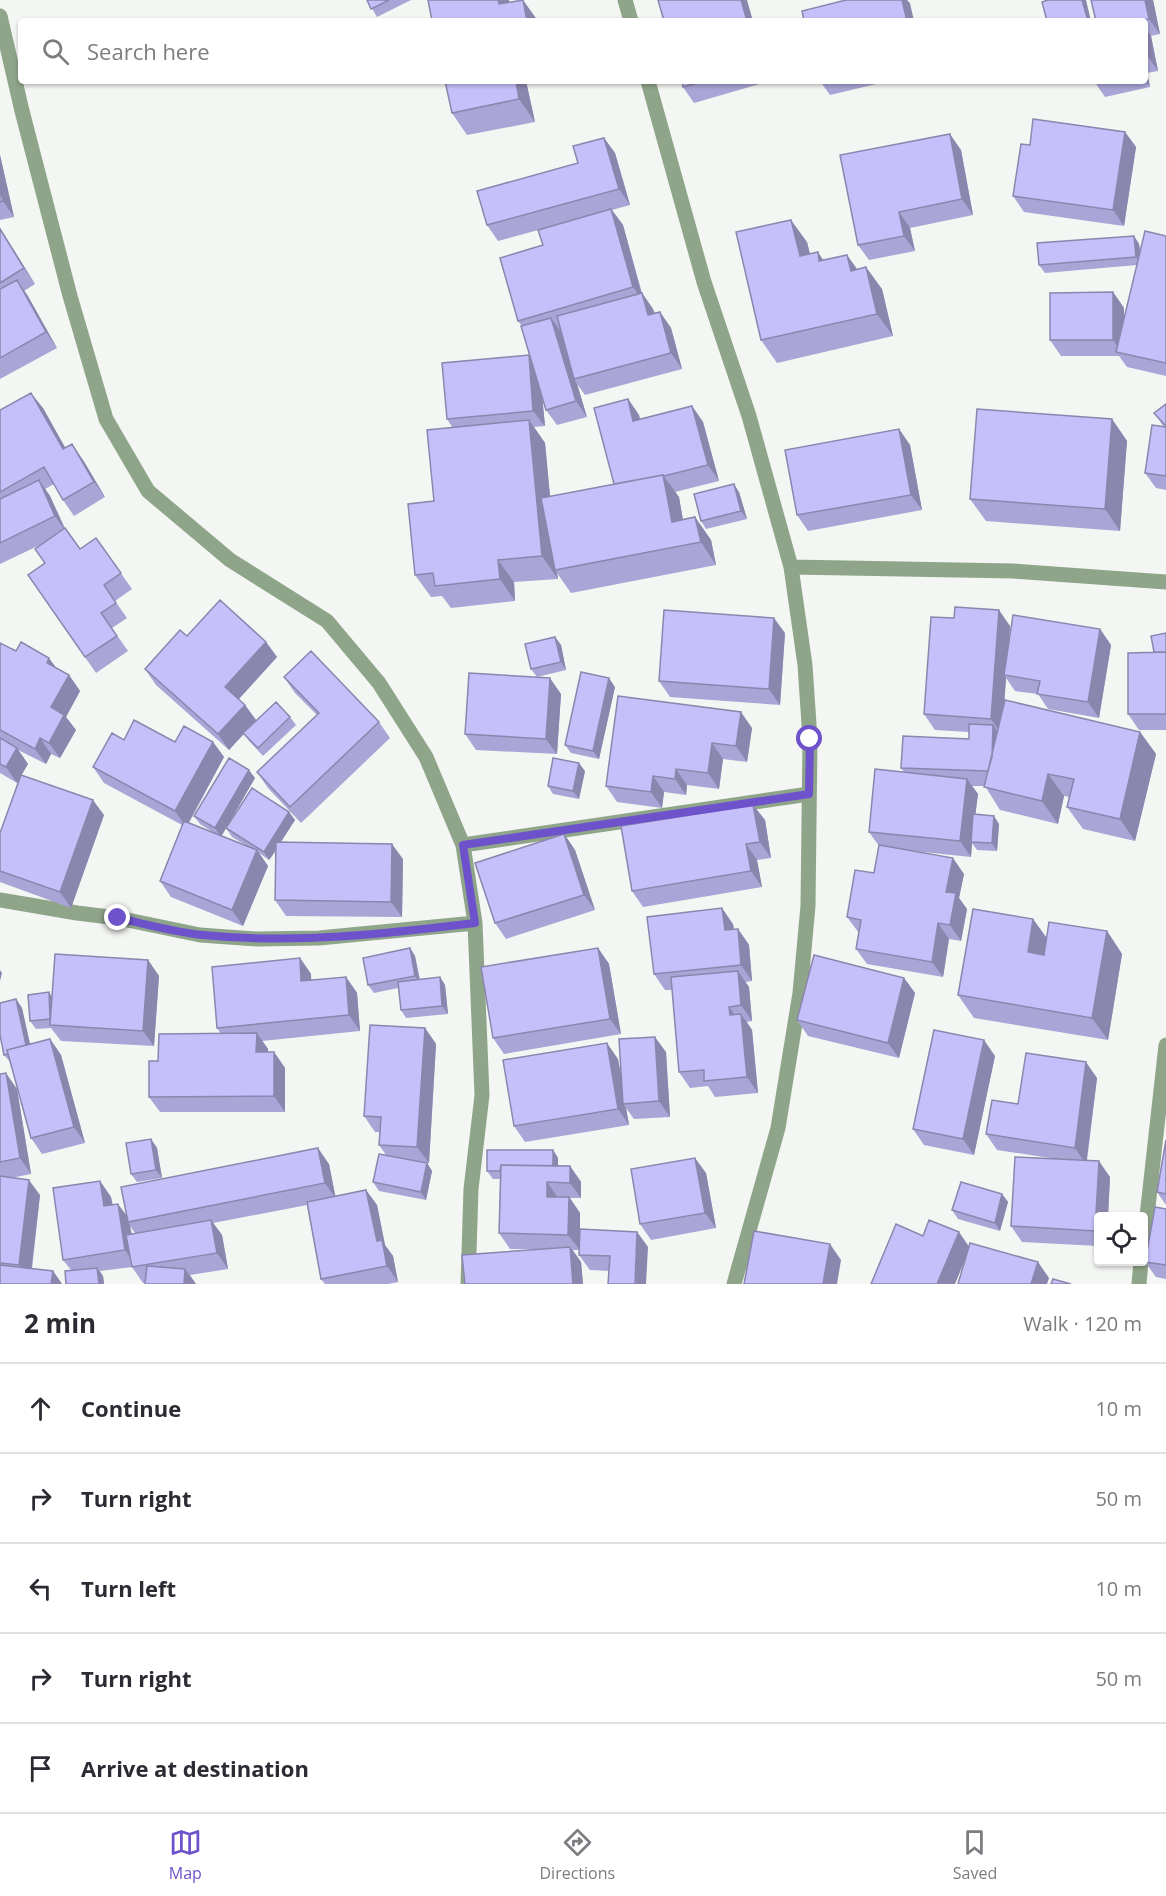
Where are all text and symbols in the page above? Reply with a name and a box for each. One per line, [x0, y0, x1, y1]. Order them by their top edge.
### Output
search box [18, 18, 1148, 84]
icon: search [39, 35, 72, 68]
text: Search here [87, 36, 210, 66]
route start [796, 725, 822, 751]
route end [104, 904, 130, 930]
map controls [1094, 1212, 1148, 1266]
button: locate [1094, 1212, 1148, 1266]
text: 2 min [24, 1305, 96, 1341]
text: Walk · 120 m [1023, 1310, 1142, 1337]
icon: ahead [24, 1392, 57, 1425]
text: Continue [81, 1393, 181, 1423]
text: 10 m [1095, 1395, 1142, 1422]
icon: right [24, 1482, 57, 1515]
text: Turn right [81, 1483, 192, 1513]
text: 50 m [1095, 1485, 1142, 1512]
icon: left [24, 1572, 57, 1605]
text: Turn left [81, 1573, 176, 1603]
text: 10 m [1095, 1575, 1142, 1602]
icon: right [24, 1662, 57, 1695]
text: Turn right [81, 1663, 192, 1693]
text: 50 m [1095, 1665, 1142, 1692]
icon: arrive [24, 1752, 57, 1785]
text: Arrive at destination [81, 1753, 309, 1783]
tab: Map [169, 1826, 202, 1884]
tab: Directions [539, 1826, 615, 1884]
tab: Saved [953, 1826, 997, 1884]

